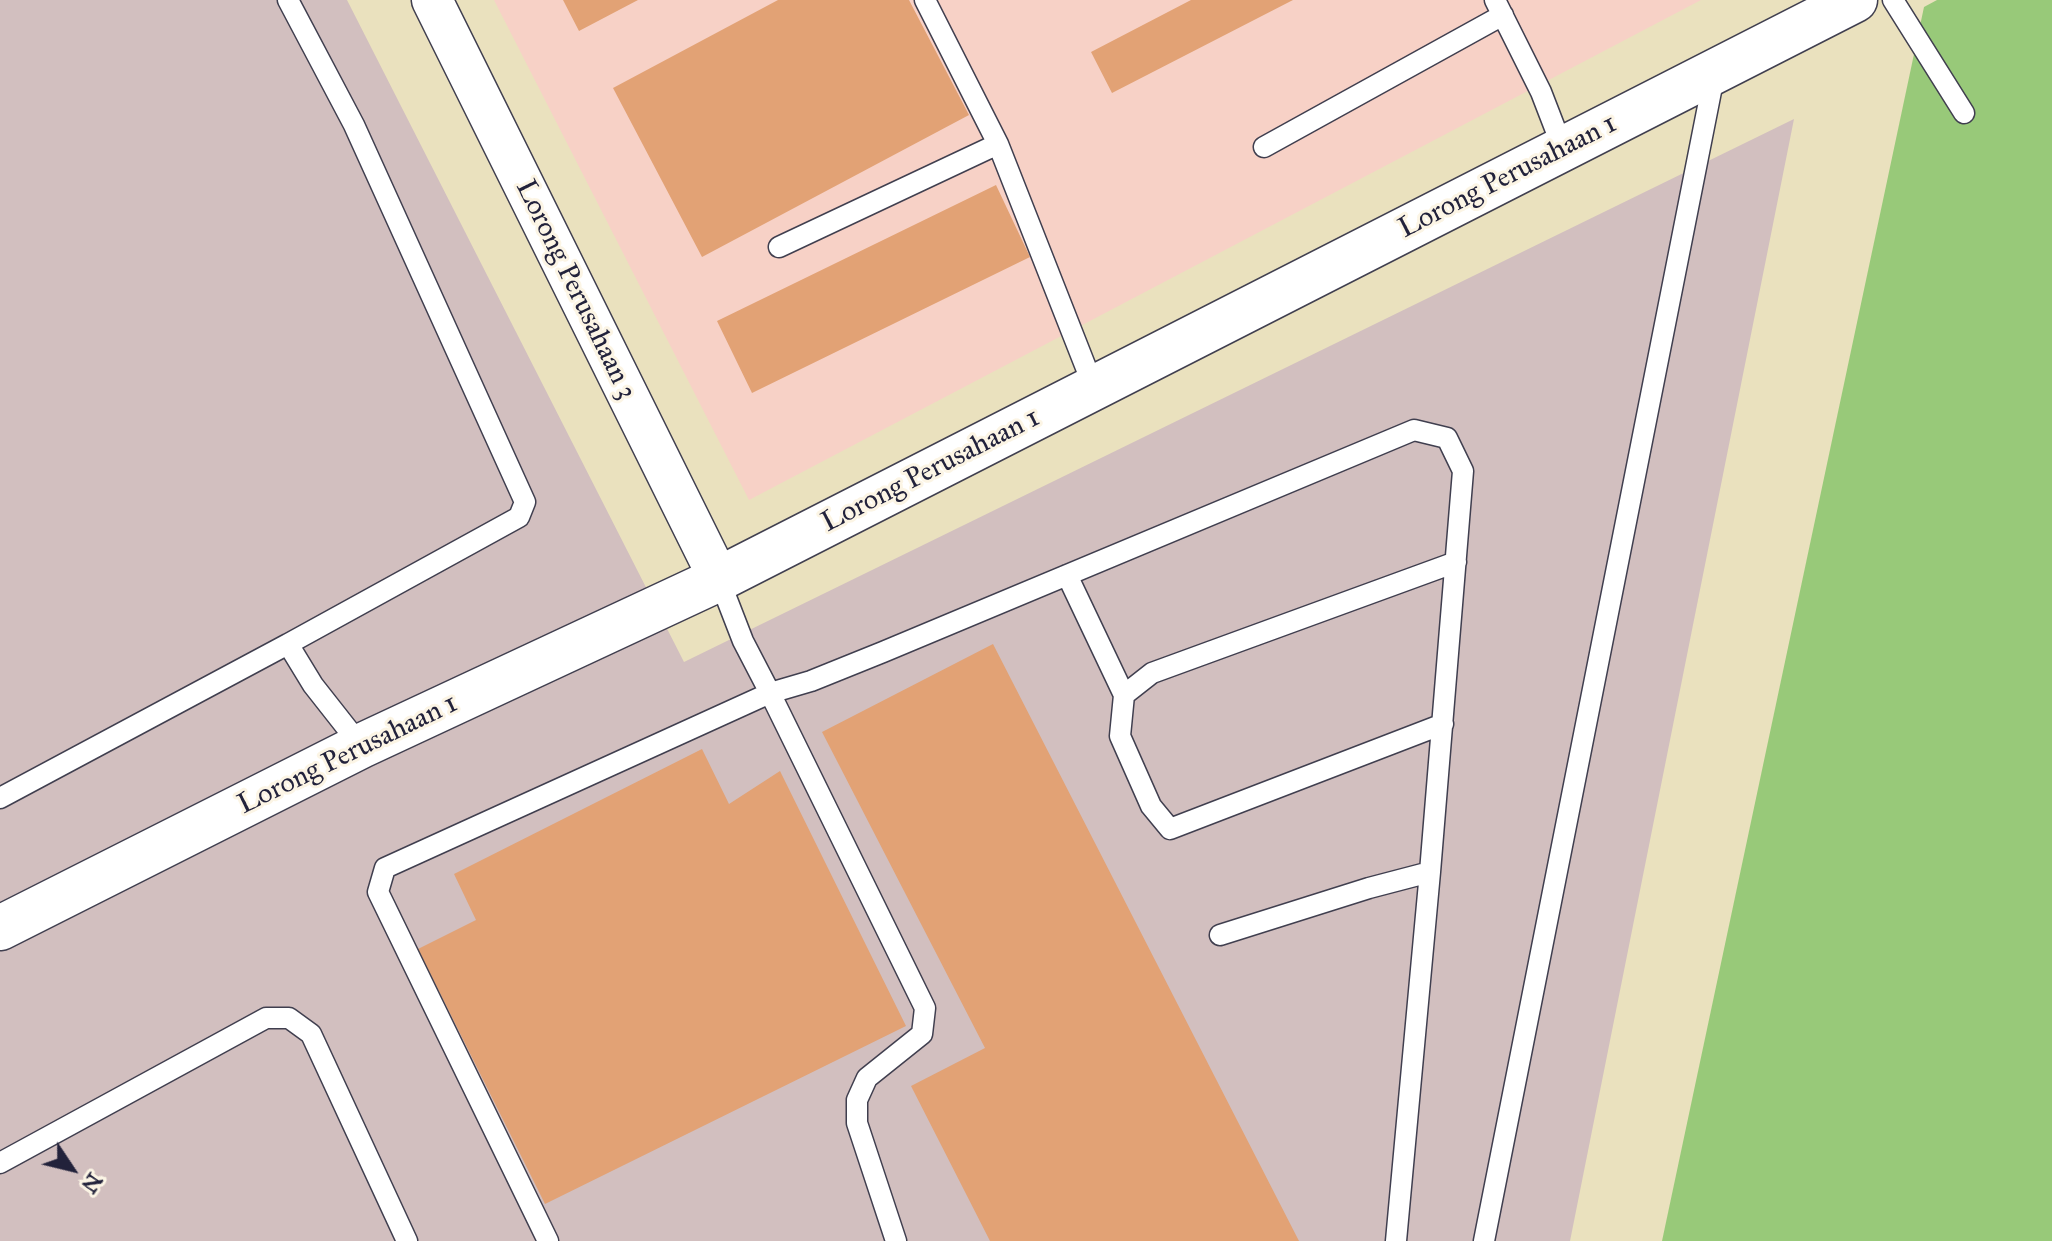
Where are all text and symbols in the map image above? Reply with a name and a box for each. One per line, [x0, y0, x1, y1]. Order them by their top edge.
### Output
street label: Lorong Perusahaan 1 [1394, 108, 1622, 246]
street label: Lorong Perusahaan 3 [507, 175, 643, 405]
street label: Lorong Perusahaan 1 [817, 402, 1045, 540]
street label: Lorong Perusahaan 1 [233, 687, 463, 823]
north arrow [32, 1129, 112, 1209]
text: N [76, 1168, 108, 1198]

